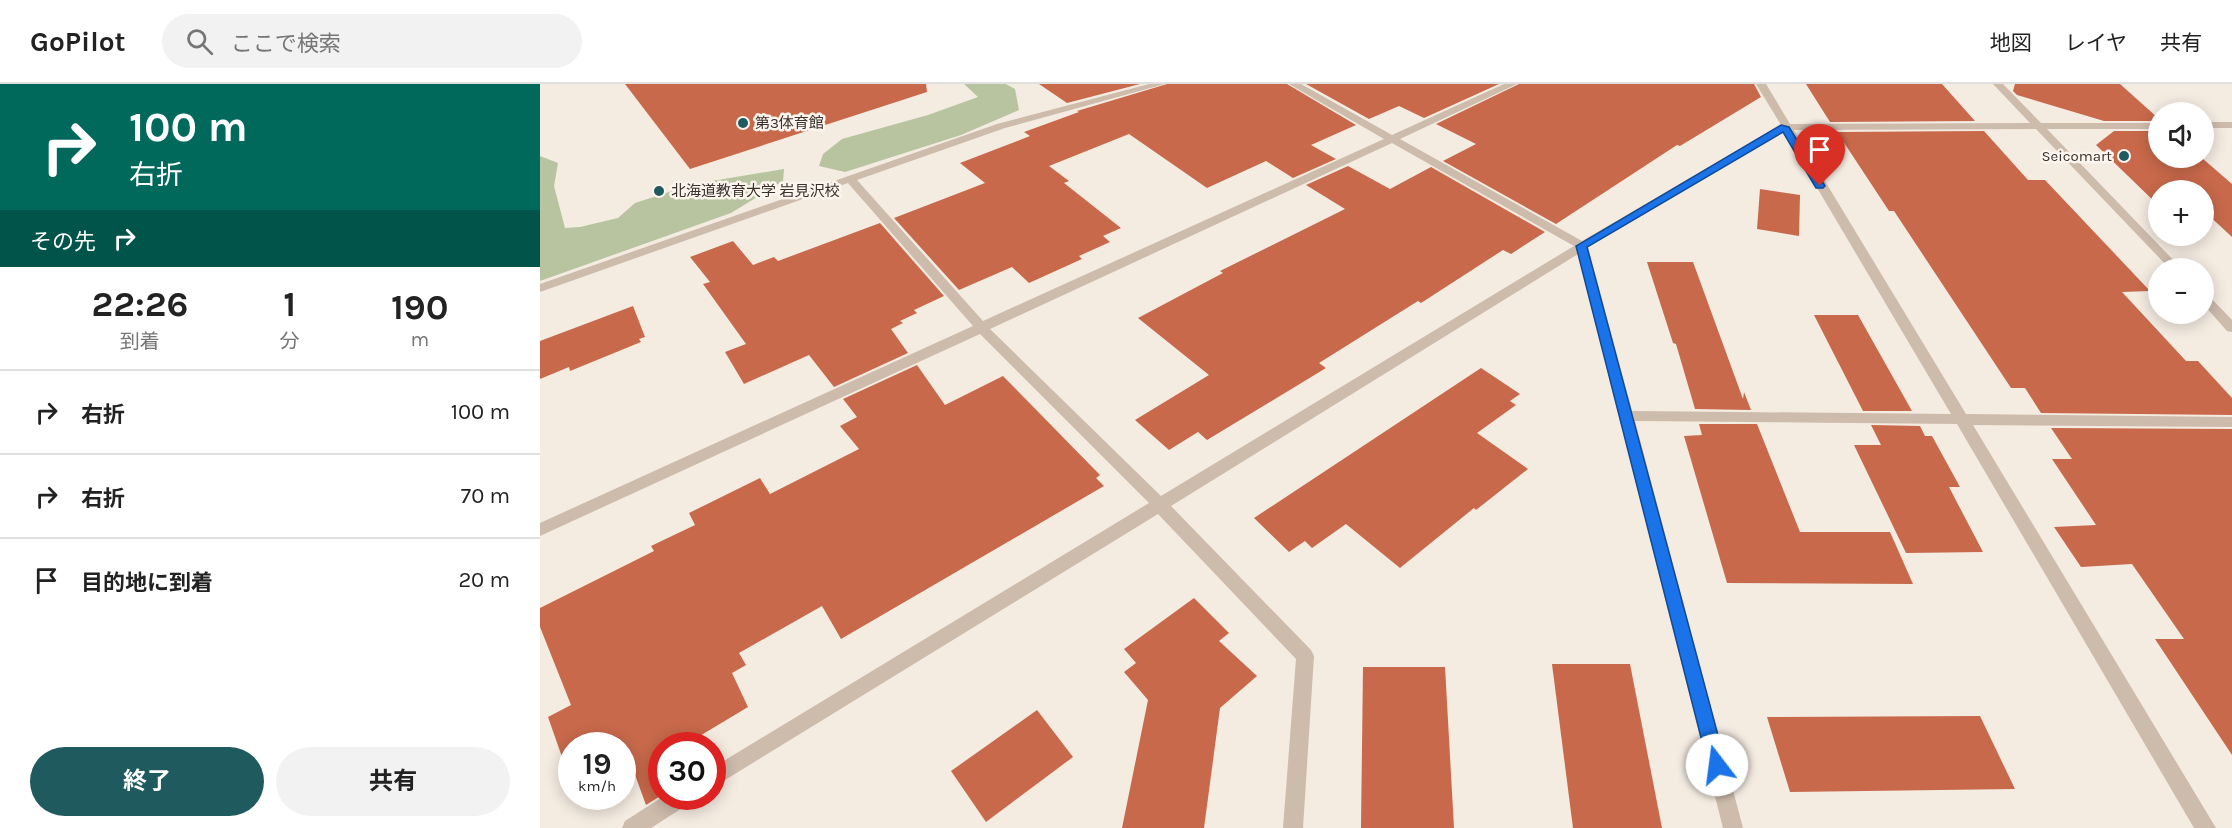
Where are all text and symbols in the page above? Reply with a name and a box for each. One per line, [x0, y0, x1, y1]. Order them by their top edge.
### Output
search box [162, 14, 582, 68]
text: GoPilot [30, 25, 126, 58]
icon: search [183, 25, 216, 58]
text: ここで検索 [231, 31, 341, 57]
text: 地図 [1990, 31, 2032, 55]
text: レイヤ [2065, 31, 2127, 55]
text: 共有 [2160, 31, 2202, 55]
text: 100 m [129, 102, 248, 152]
map controls [2148, 102, 2214, 324]
button: sound [2148, 102, 2214, 168]
icon: right [30, 108, 108, 186]
place label: 第3体育館 [755, 114, 824, 132]
marker: 第3体育館 [736, 116, 750, 130]
pin [1794, 124, 1845, 186]
icon: arrive [1803, 133, 1836, 166]
place label: Seicomart [2041, 147, 2112, 165]
marker: Seicomart [2117, 149, 2131, 163]
text: 右折 [129, 159, 183, 191]
button: + [2148, 180, 2214, 246]
place label: 北海道教育大学 岩見沢校 [671, 182, 840, 200]
marker: 北海道教育大学 岩見沢校 [652, 184, 666, 198]
icon: right [108, 222, 141, 255]
text: その先 [30, 229, 96, 255]
button: − [2148, 258, 2214, 324]
text: 22:26 [91, 283, 188, 325]
text: 1 [283, 283, 296, 325]
text: 190 [391, 286, 449, 328]
text: m [410, 328, 429, 351]
text: 到着 [120, 330, 160, 353]
text: 分 [280, 330, 300, 353]
icon: right [30, 396, 63, 429]
text: 100 m [451, 399, 510, 425]
text: 右折 [81, 402, 125, 428]
icon: right [30, 480, 63, 513]
text: 70 m [461, 483, 510, 509]
text: 右折 [81, 486, 125, 512]
icon: arrive [30, 564, 63, 597]
text: 20 m [458, 567, 510, 593]
text: 目的地に到着 [81, 570, 213, 596]
speed limit sign: 30 [648, 732, 726, 810]
position arrow [1685, 733, 1749, 797]
text: 19 [582, 746, 611, 782]
button: 終了 [30, 747, 264, 816]
button: 共有 [276, 747, 510, 816]
text: km/h [578, 777, 616, 795]

